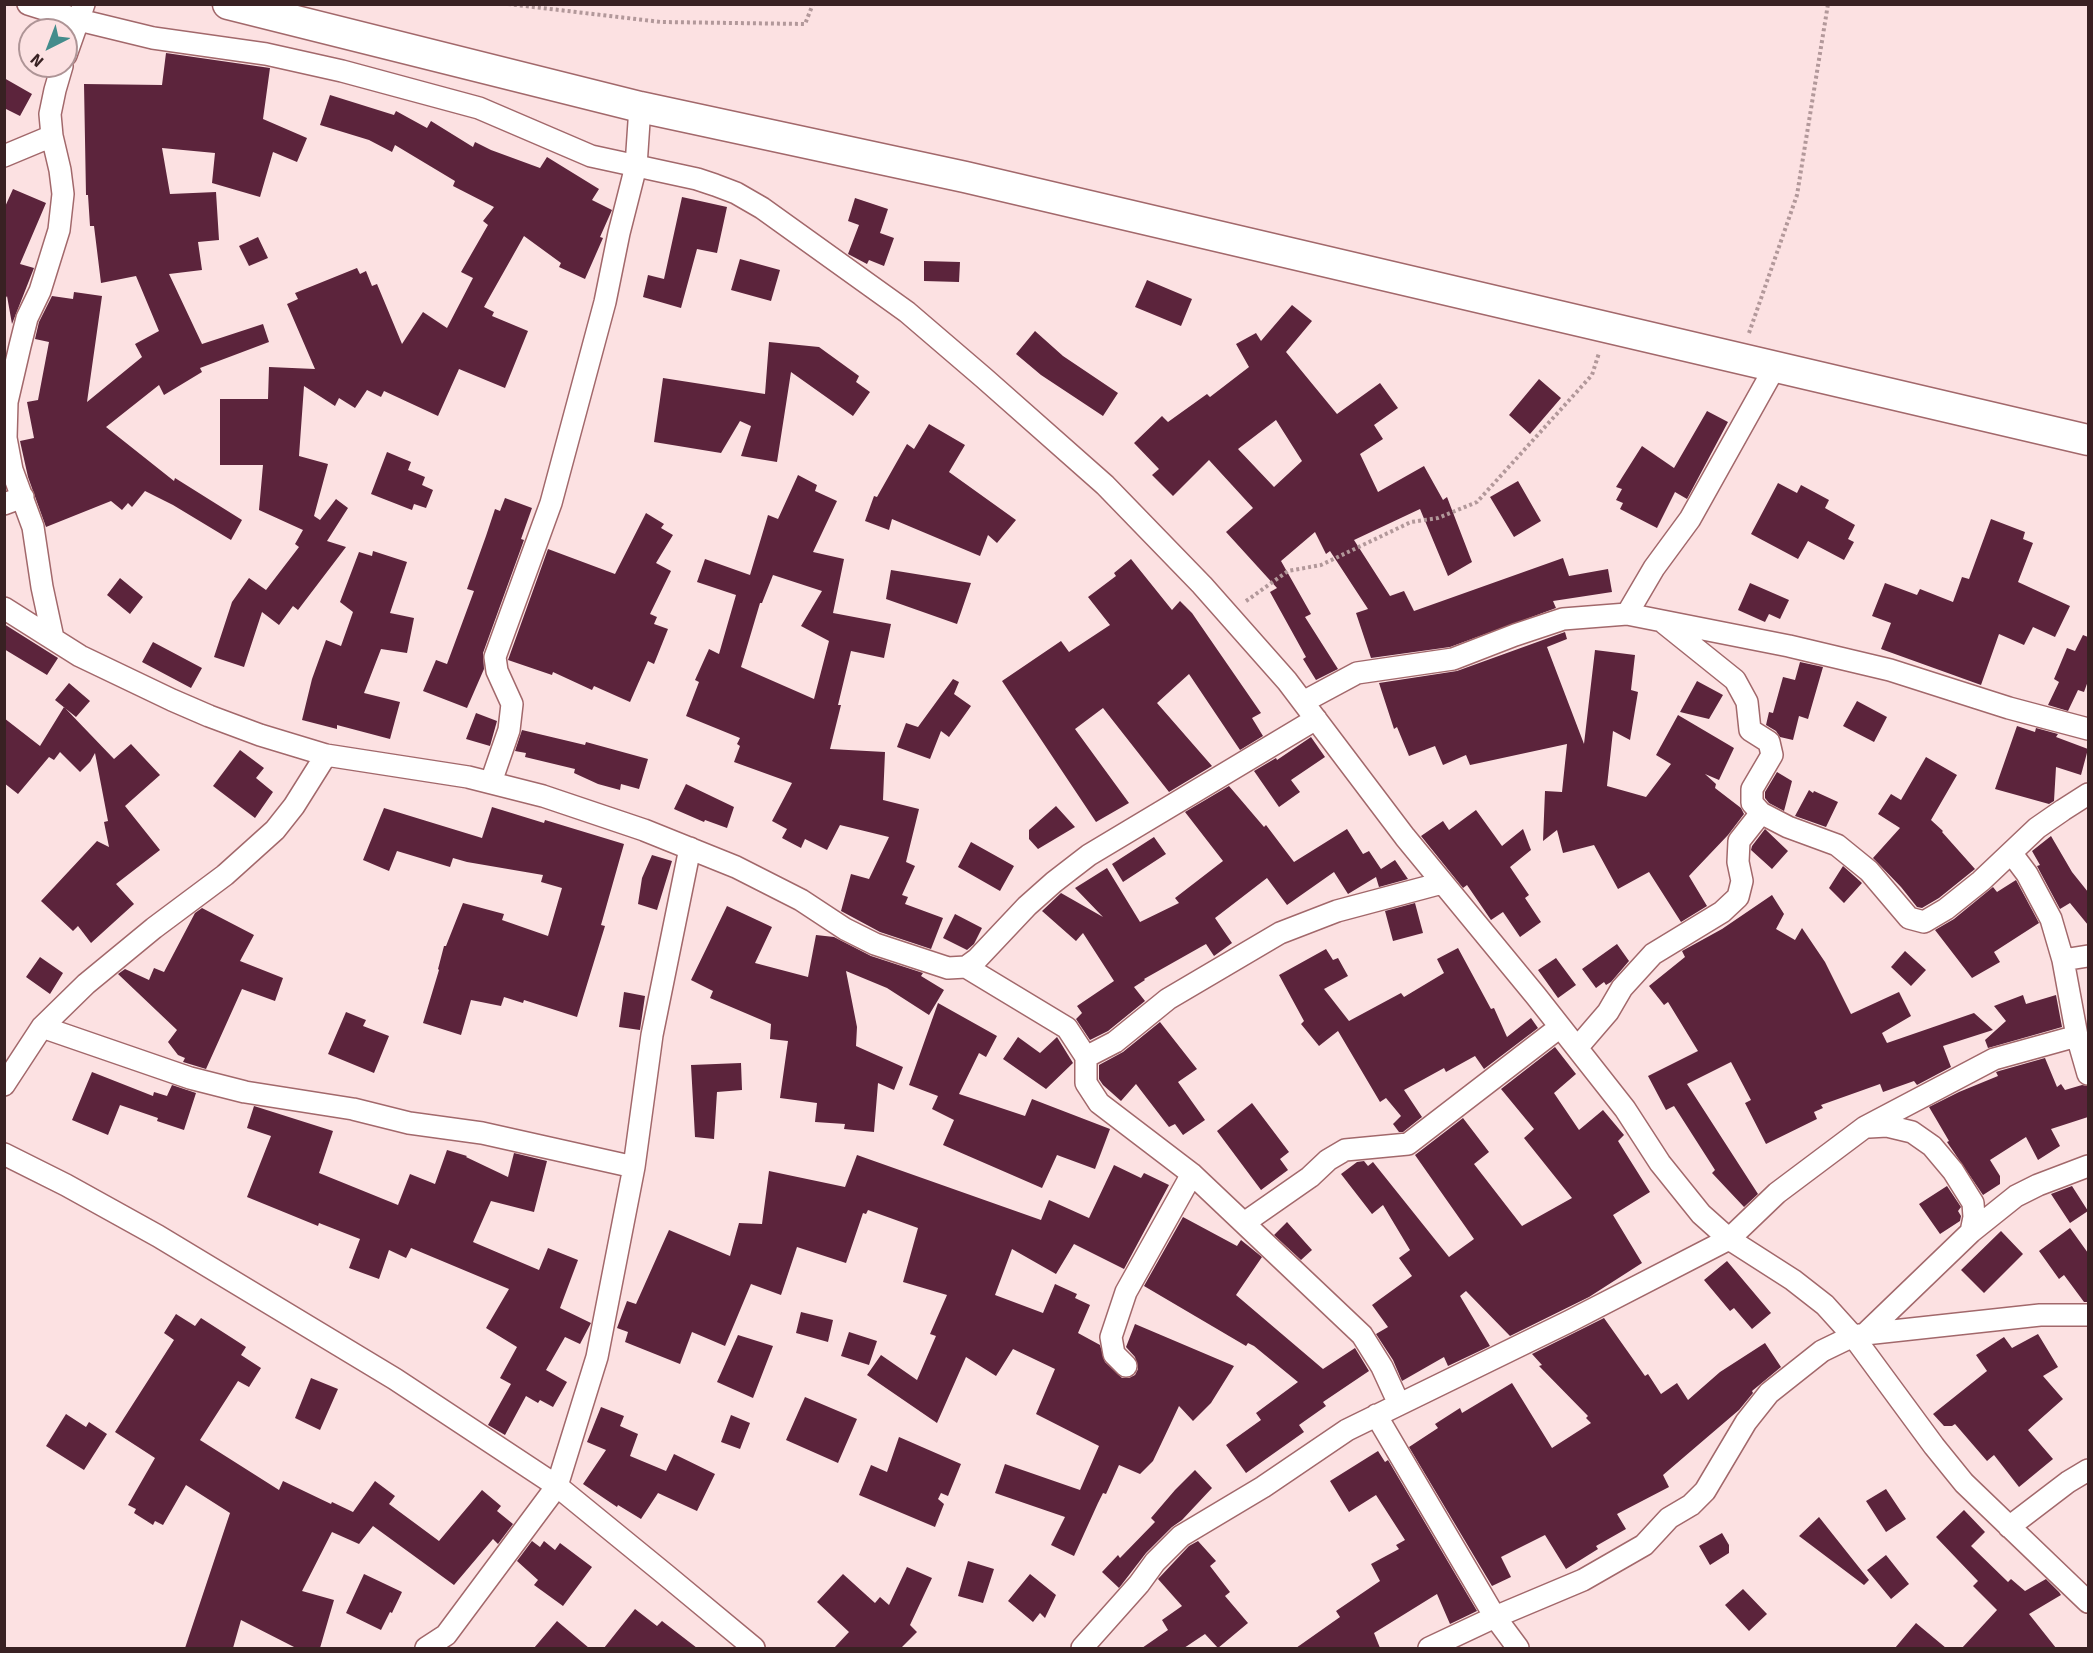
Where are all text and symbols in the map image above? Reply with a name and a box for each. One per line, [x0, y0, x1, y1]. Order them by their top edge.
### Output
north arrow [18, 18, 78, 78]
text: N [26, 49, 48, 71]

